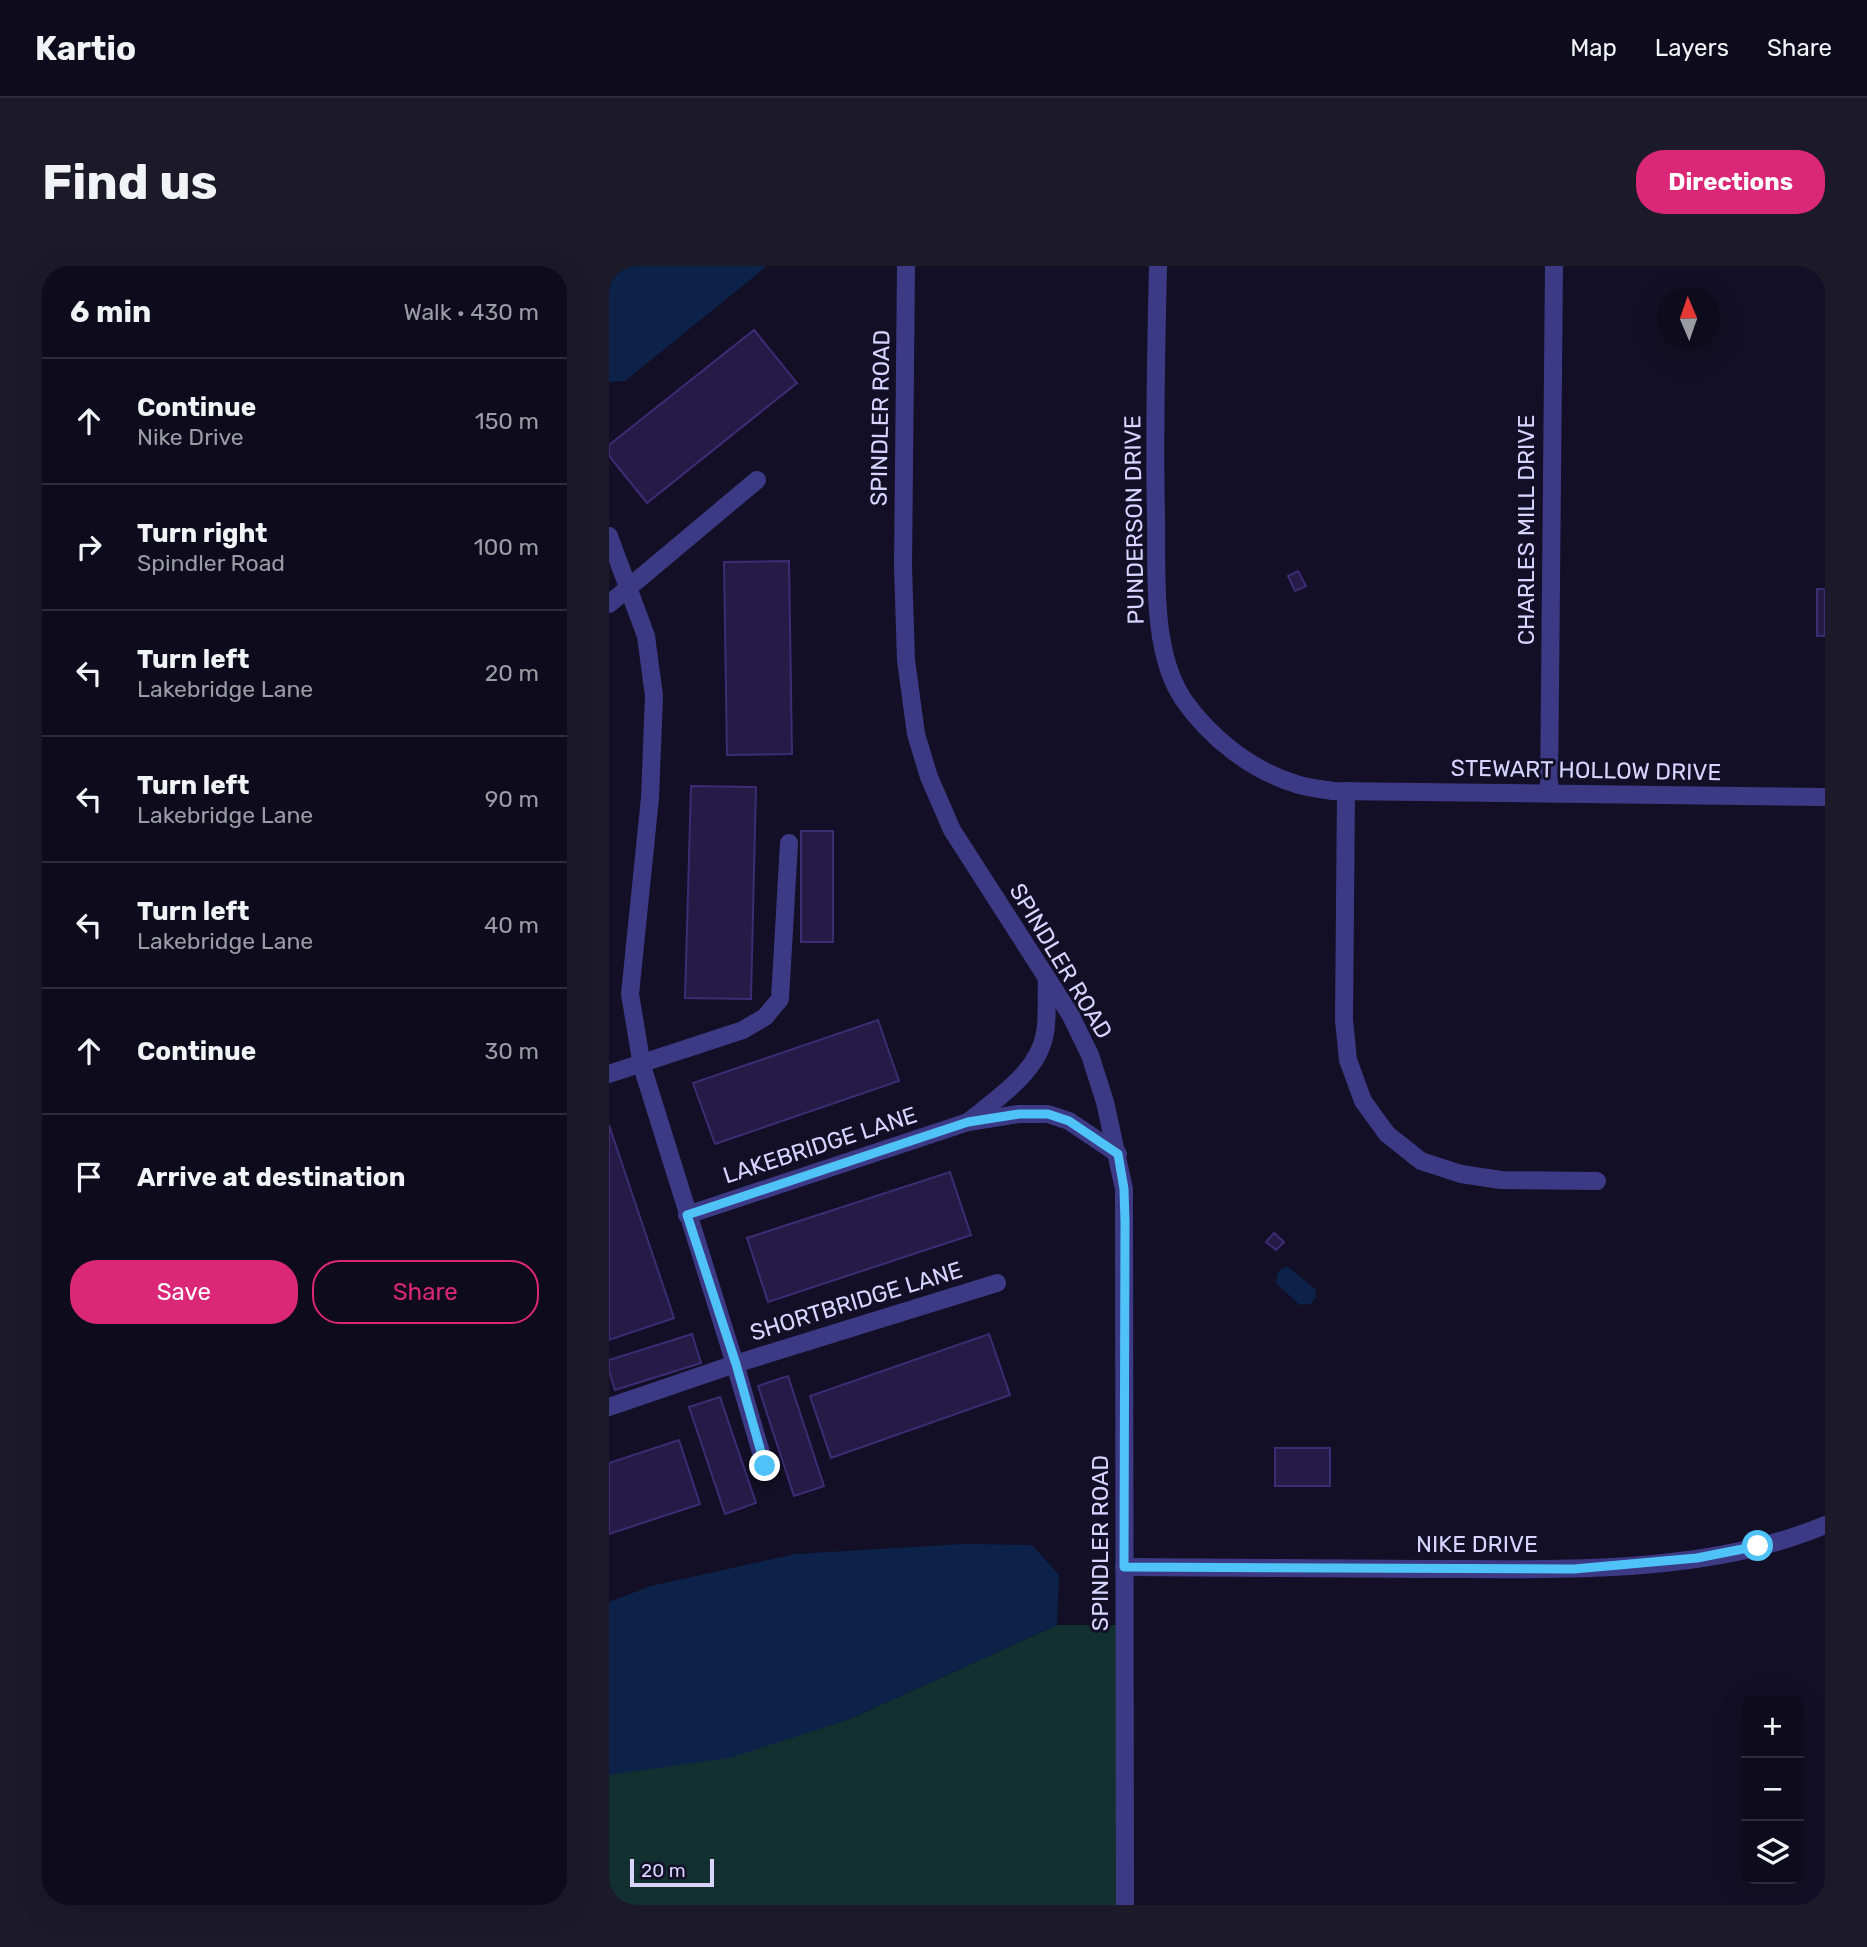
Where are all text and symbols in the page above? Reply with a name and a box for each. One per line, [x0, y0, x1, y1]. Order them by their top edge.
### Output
text: Kartio [35, 29, 136, 68]
text: Map [1570, 34, 1617, 62]
text: Layers [1655, 34, 1729, 62]
text: Share [1767, 34, 1832, 62]
button: Directions [1636, 150, 1825, 214]
text: Find us [42, 153, 218, 211]
north arrow [1657, 287, 1720, 350]
text: 6 min [70, 294, 151, 330]
text: Walk · 430 m [404, 298, 539, 326]
street label: SPINDLER ROAD [864, 330, 896, 506]
text: Continue [137, 392, 256, 423]
icon: ahead [70, 402, 108, 440]
text: 150 m [475, 407, 539, 435]
street label: PUNDERSON DRIVE [1118, 415, 1150, 625]
street label: CHARLES MILL DRIVE [1512, 415, 1540, 645]
text: Nike Drive [137, 423, 244, 451]
text: Turn right [137, 518, 267, 549]
icon: right [70, 528, 108, 566]
text: 100 m [474, 533, 539, 561]
text: Spindler Road [137, 549, 285, 577]
text: Turn left [137, 644, 249, 675]
icon: left [70, 654, 108, 692]
text: 20 m [485, 659, 539, 687]
text: Lakebridge Lane [137, 675, 313, 703]
street label: STEWART HOLLOW DRIVE [1450, 754, 1722, 786]
text: Turn left [137, 770, 249, 801]
icon: left [70, 780, 108, 818]
text: 90 m [485, 785, 539, 813]
text: Lakebridge Lane [137, 801, 313, 829]
street label: SPINDLER ROAD [1004, 878, 1118, 1044]
text: Turn left [137, 896, 249, 927]
icon: left [70, 906, 108, 944]
text: 40 m [484, 911, 539, 939]
text: Lakebridge Lane [137, 927, 313, 955]
icon: ahead [70, 1032, 108, 1070]
text: Continue [137, 1036, 256, 1067]
text: 30 m [484, 1037, 539, 1065]
street label: LAKEBRIDGE LANE [720, 1100, 920, 1190]
icon: arrive [70, 1158, 108, 1196]
text: Arrive at destination [137, 1162, 405, 1193]
street label: SHORTBRIDGE LANE [746, 1255, 966, 1347]
button: Save [70, 1260, 298, 1324]
button: Share [312, 1260, 539, 1324]
route end [749, 1450, 780, 1481]
street label: SPINDLER ROAD [1086, 1455, 1114, 1631]
street label: NIKE DRIVE [1416, 1530, 1538, 1558]
route start [1742, 1530, 1773, 1561]
map controls [1741, 1695, 1804, 1884]
button: + [1741, 1695, 1804, 1758]
button: − [1741, 1758, 1804, 1821]
button: layers [1741, 1821, 1804, 1884]
scale bar [630, 1856, 714, 1888]
text: 20 m [641, 1859, 686, 1882]

